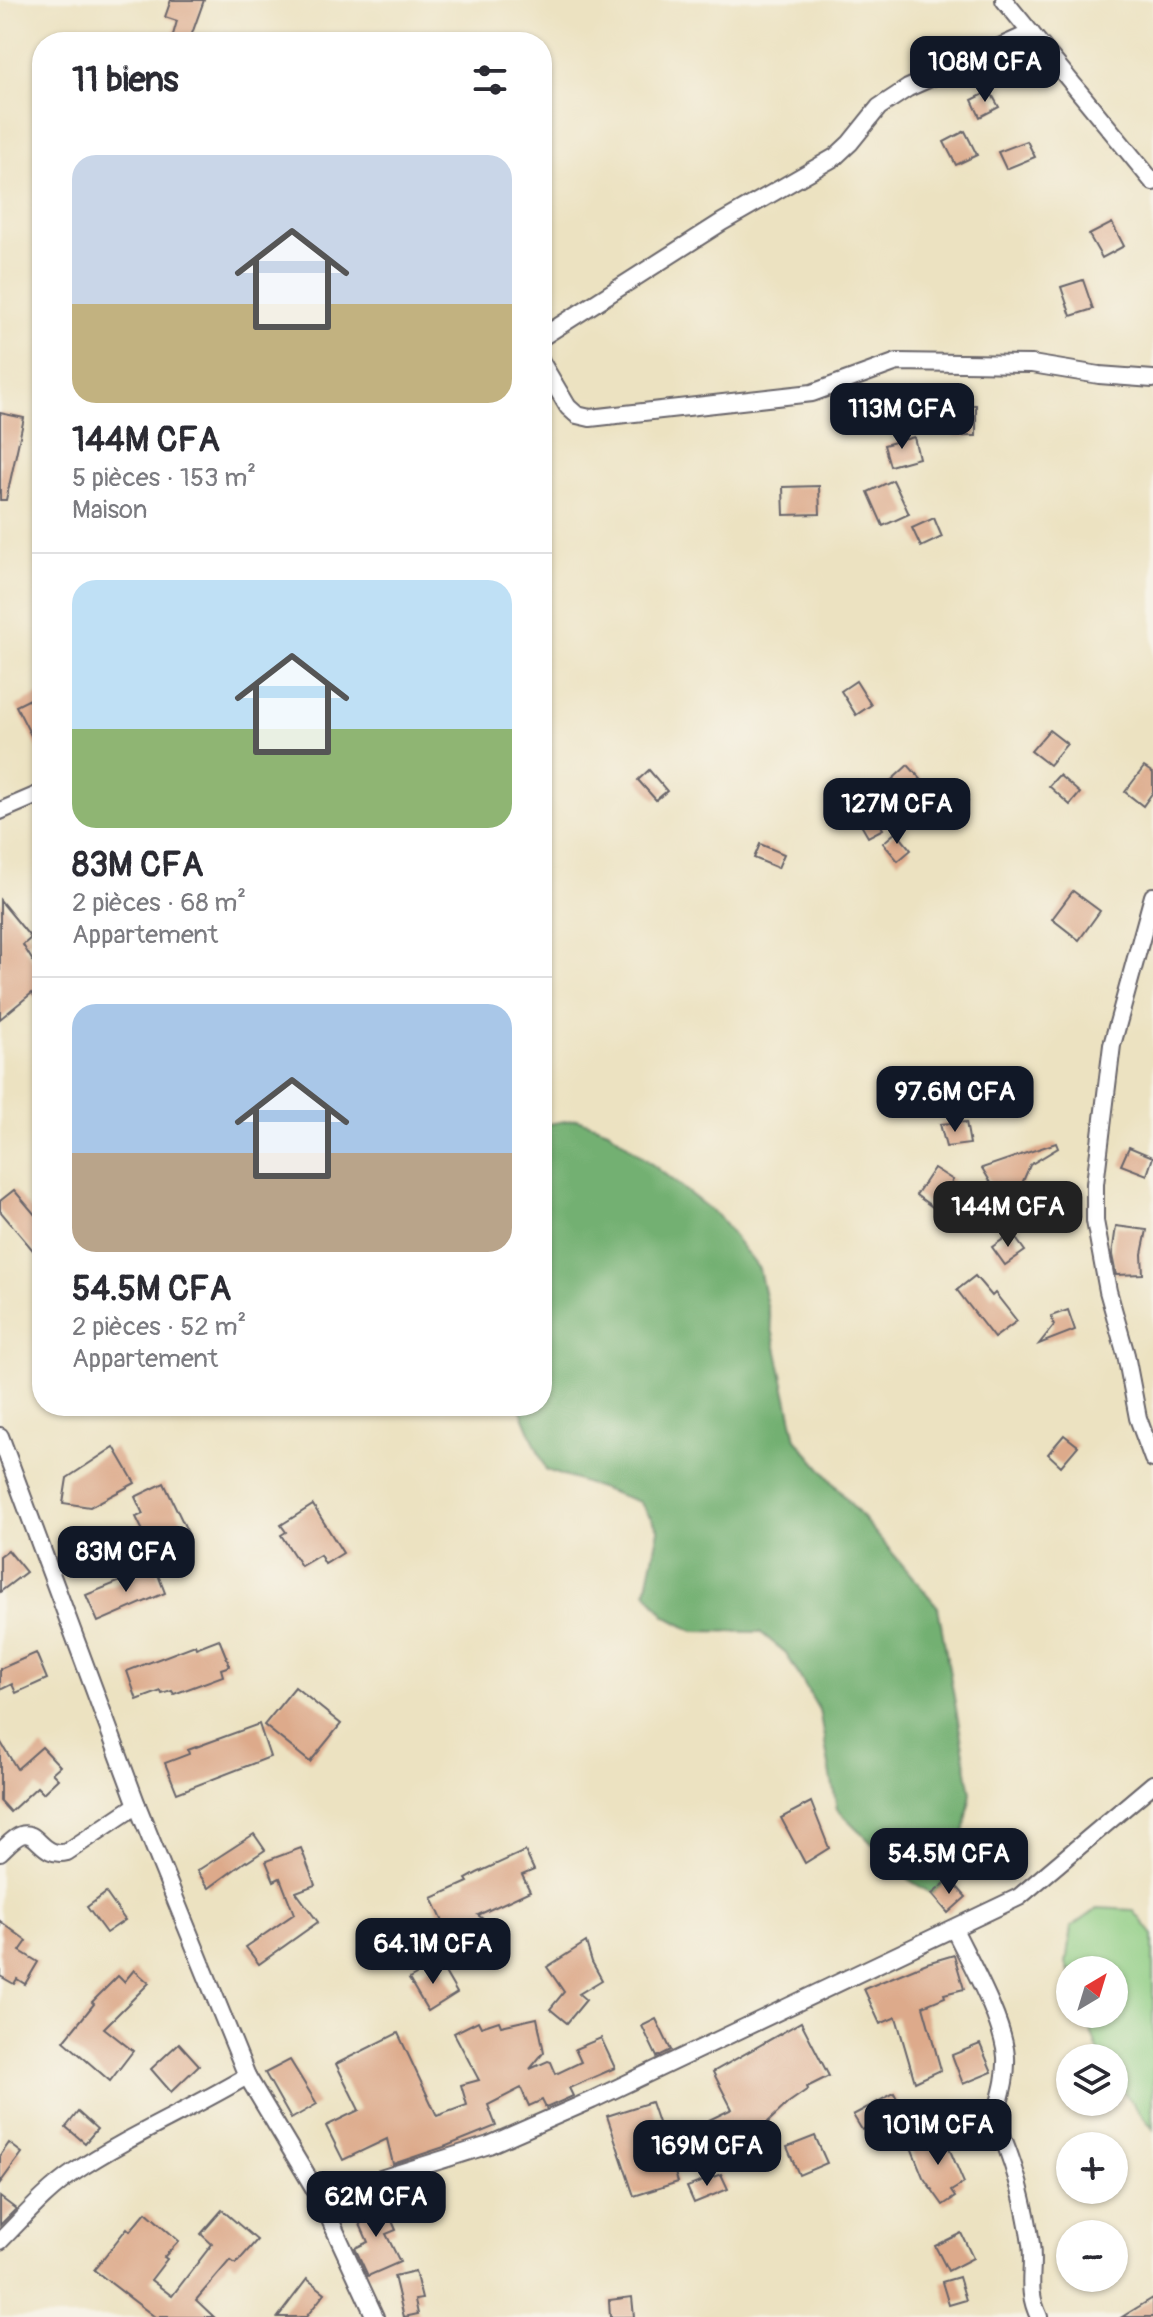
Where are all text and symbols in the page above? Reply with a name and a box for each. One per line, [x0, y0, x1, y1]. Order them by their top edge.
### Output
pin: 108M CFA [902, 36, 1068, 104]
text: 108M CFA [928, 46, 1042, 78]
icon: filters [468, 58, 512, 102]
text: 11 biens [72, 59, 179, 102]
icon: home [220, 207, 364, 351]
pin: 113M CFA [819, 383, 985, 451]
text: 113M CFA [848, 393, 956, 425]
text: 144M CFA [72, 419, 220, 462]
text: 5 pièces · 153 m² [72, 462, 256, 494]
text: Maison [72, 494, 147, 526]
icon: home [220, 632, 364, 776]
pin: 127M CFA [814, 778, 980, 846]
text: 127M CFA [841, 788, 953, 820]
text: 83M CFA [72, 844, 203, 887]
text: 2 pièces · 68 m² [72, 887, 246, 919]
text: Appartement [72, 919, 218, 951]
icon: home [220, 1056, 364, 1200]
pin: 97.6M CFA [863, 1066, 1047, 1134]
text: 97.6M CFA [895, 1076, 1015, 1108]
pin: 144M CFA [925, 1181, 1091, 1249]
text: 144M CFA [951, 1191, 1065, 1223]
text: 54.5M CFA [72, 1268, 231, 1311]
text: 2 pièces · 52 m² [72, 1311, 247, 1343]
text: Appartement [72, 1343, 218, 1375]
pin: 83M CFA [52, 1526, 200, 1594]
text: 83M CFA [76, 1536, 176, 1568]
pin: 54.5M CFA [857, 1828, 1041, 1896]
text: 54.5M CFA [888, 1838, 1010, 1870]
pin: 64.1M CFA [341, 1918, 525, 1986]
text: 64.1M CFA [373, 1928, 493, 1960]
north arrow [1056, 1956, 1128, 2028]
map controls [1056, 1956, 1128, 2292]
button: layers [1056, 2044, 1128, 2116]
pin: 101M CFA [855, 2099, 1021, 2167]
text: 101M CFA [882, 2109, 994, 2141]
pin: 169M CFA [624, 2120, 790, 2188]
text: 169M CFA [651, 2130, 763, 2162]
button: + [1056, 2132, 1128, 2204]
pin: 62M CFA [302, 2171, 450, 2239]
text: 62M CFA [325, 2181, 427, 2213]
button: − [1056, 2220, 1128, 2292]

